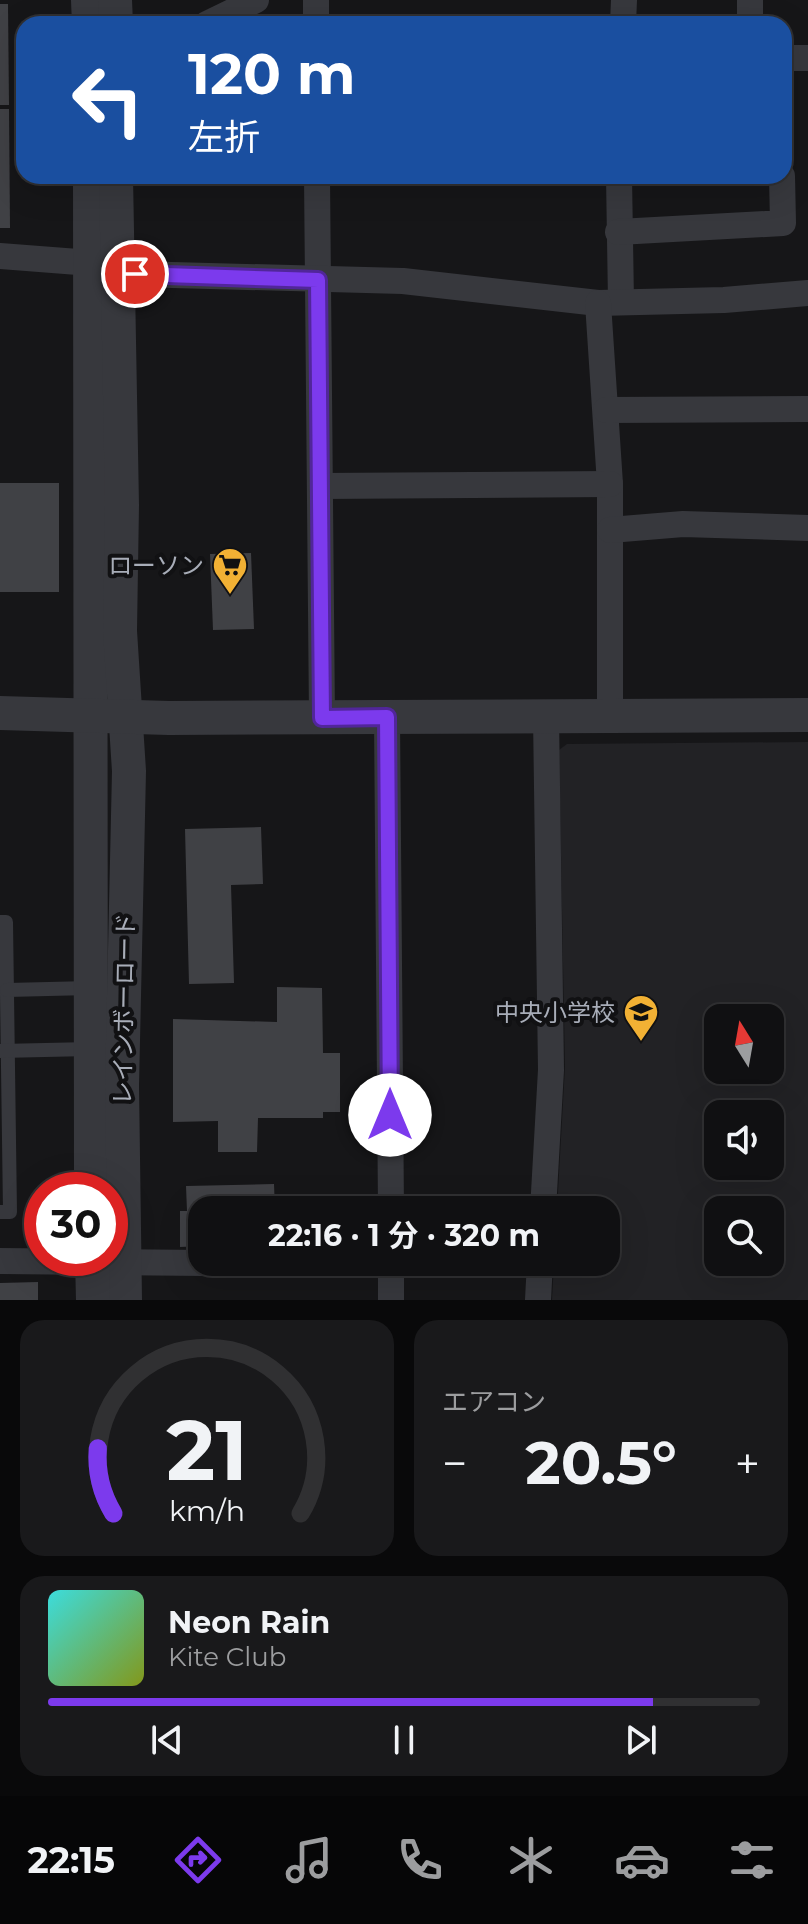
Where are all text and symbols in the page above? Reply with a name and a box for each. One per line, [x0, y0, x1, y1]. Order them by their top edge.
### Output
text: 120 m [188, 40, 356, 108]
icon: left [56, 48, 160, 152]
text: 左折 [188, 115, 260, 159]
pin [101, 240, 169, 308]
icon: arrive [113, 252, 157, 296]
supermarket icon: ローソン [211, 546, 249, 596]
place label: ローソン [108, 551, 204, 580]
street label: レインボーロード [108, 913, 140, 1105]
school or university icon: 中央小学校 [622, 993, 660, 1043]
place label: 中央小学校 [495, 998, 615, 1027]
north arrow [704, 1004, 784, 1084]
map controls [704, 1004, 784, 1276]
position arrow [348, 1073, 432, 1157]
button: sound [704, 1100, 784, 1180]
speed limit sign: 30 [24, 1172, 128, 1276]
button: search [704, 1196, 784, 1276]
text: 22:16 · 1 分 · 320 m [268, 1217, 540, 1254]
text: エアコン [442, 1386, 546, 1418]
text: 21 [166, 1399, 248, 1501]
text: 20.5° [525, 1426, 677, 1499]
text: − [442, 1436, 467, 1490]
text: + [735, 1436, 760, 1490]
text: km/h [169, 1493, 245, 1528]
text: Neon Rain [168, 1604, 330, 1641]
text: Kite Club [168, 1641, 286, 1673]
icon: previous [145, 1718, 189, 1762]
icon: pause [382, 1718, 426, 1762]
icon: next [619, 1718, 663, 1762]
icon: directions [170, 1832, 226, 1888]
icon: music [281, 1832, 337, 1888]
icon: phone [392, 1832, 448, 1888]
icon: climate [503, 1832, 559, 1888]
icon: car [614, 1832, 670, 1888]
icon: filters [724, 1832, 780, 1888]
text: 22:15 [27, 1838, 115, 1882]

